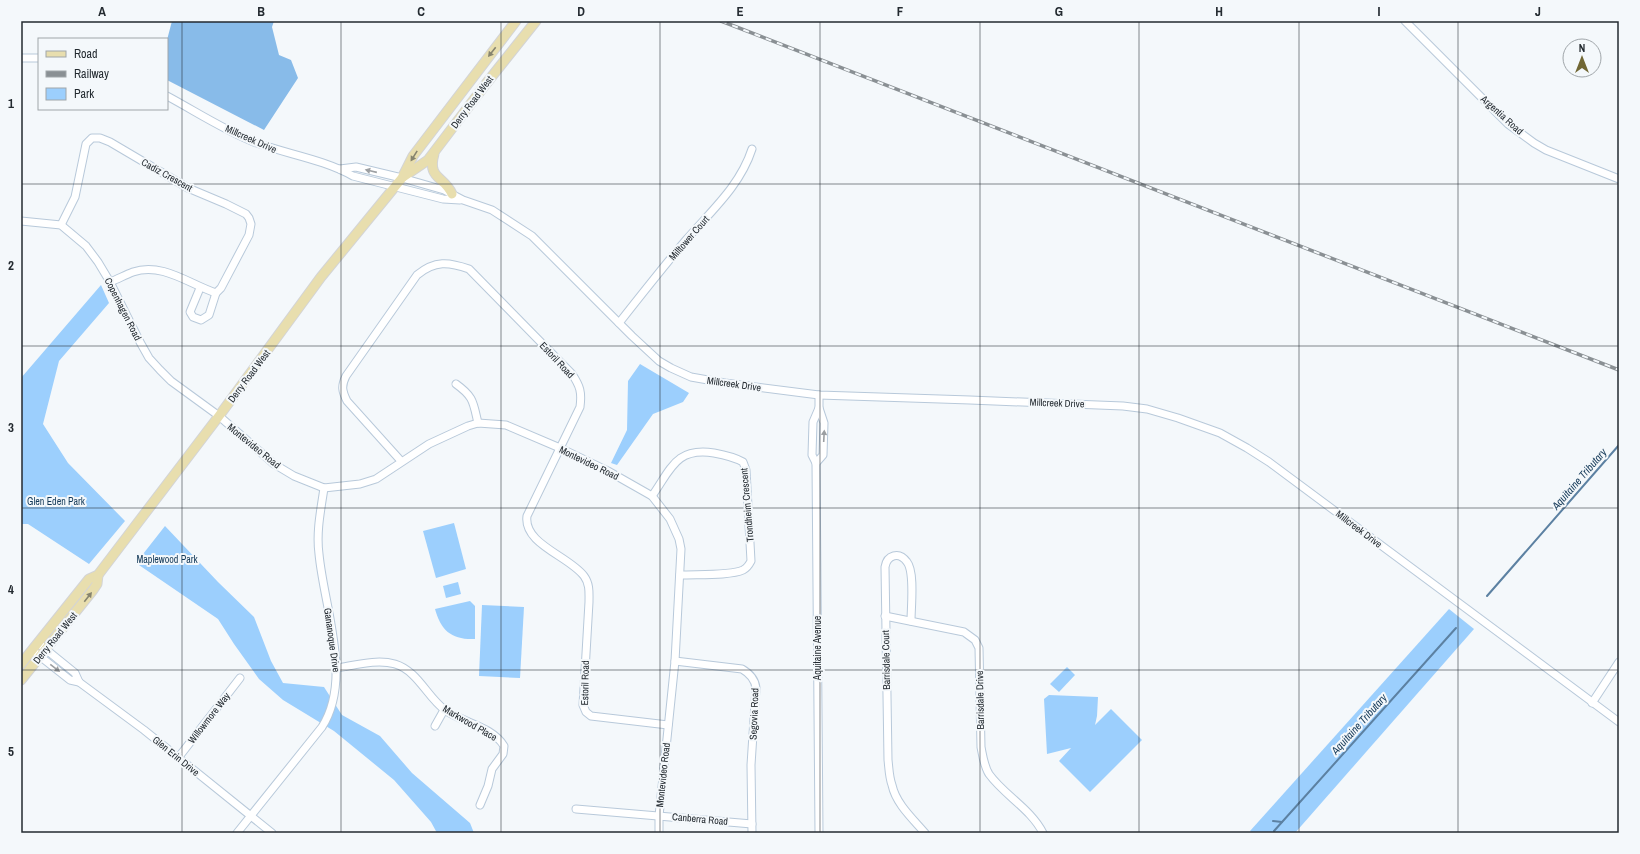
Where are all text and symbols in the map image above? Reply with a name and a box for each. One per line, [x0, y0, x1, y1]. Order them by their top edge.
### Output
text: A [98, 3, 106, 20]
text: B [257, 3, 265, 20]
text: C [417, 3, 425, 20]
text: D [577, 3, 585, 20]
text: E [736, 3, 744, 20]
text: F [897, 3, 904, 20]
text: G [1055, 3, 1063, 20]
text: H [1215, 3, 1223, 20]
text: I [1378, 3, 1381, 20]
text: J [1535, 3, 1541, 20]
legend [38, 38, 168, 110]
north arrow [1562, 38, 1602, 78]
text: N [1579, 41, 1585, 55]
text: Road [74, 46, 98, 62]
one-way arrow [488, 46, 496, 57]
text: Railway [74, 66, 109, 82]
street label: Derry Road West [448, 72, 497, 131]
text: Park [74, 86, 94, 102]
street label: Argentia Road [1477, 92, 1526, 138]
text: 1 [8, 95, 14, 112]
street label: Millcreek Drive [223, 122, 279, 156]
one-way arrow [410, 150, 418, 161]
street label: Cadiz Crescent [139, 156, 195, 195]
one-way arrow [365, 167, 377, 173]
street label: Milltower Court [666, 212, 712, 263]
text: 2 [8, 257, 14, 274]
street label: Copenhagen Road [102, 275, 144, 343]
street label: Estoril Road [537, 339, 577, 381]
street label: Derry Road West [225, 346, 274, 405]
street label: Millcreek Drive [706, 374, 762, 394]
street label: Millcreek Drive [1029, 396, 1085, 410]
text: 3 [8, 419, 14, 436]
street label: Montevideo Road [225, 421, 283, 471]
one-way arrow [820, 430, 827, 442]
street label: Montevideo Road [557, 443, 621, 483]
water label: Aquitaine Tributary [1548, 445, 1610, 513]
street label: Trondheim Crescent [737, 467, 757, 543]
park label: Glen Eden Park [27, 495, 86, 508]
street label: Millcreek Drive [1333, 507, 1385, 551]
park label: Maplewood Park [136, 553, 198, 566]
text: 4 [8, 581, 14, 598]
one-way arrow [83, 591, 92, 602]
street label: Gananoque Drive [321, 607, 343, 673]
street label: Derry Road West [30, 609, 80, 666]
street label: Aquitaine Avenue [811, 615, 824, 681]
street label: Barrisdale Court [879, 629, 893, 690]
street label: Estoril Road [578, 660, 592, 706]
one-way arrow [49, 664, 60, 672]
street label: Barrisdale Drive [973, 670, 987, 730]
street label: Segovia Road [747, 688, 761, 740]
street label: Willowmore Way [185, 689, 234, 746]
water label: Aquitaine Tributary [1327, 690, 1390, 758]
street label: Markwood Place [440, 702, 500, 744]
street label: Glen Erin Drive [150, 733, 202, 779]
street label: Montevideo Road [653, 742, 673, 808]
text: 5 [8, 743, 14, 760]
street label: Canberra Road [672, 810, 728, 828]

